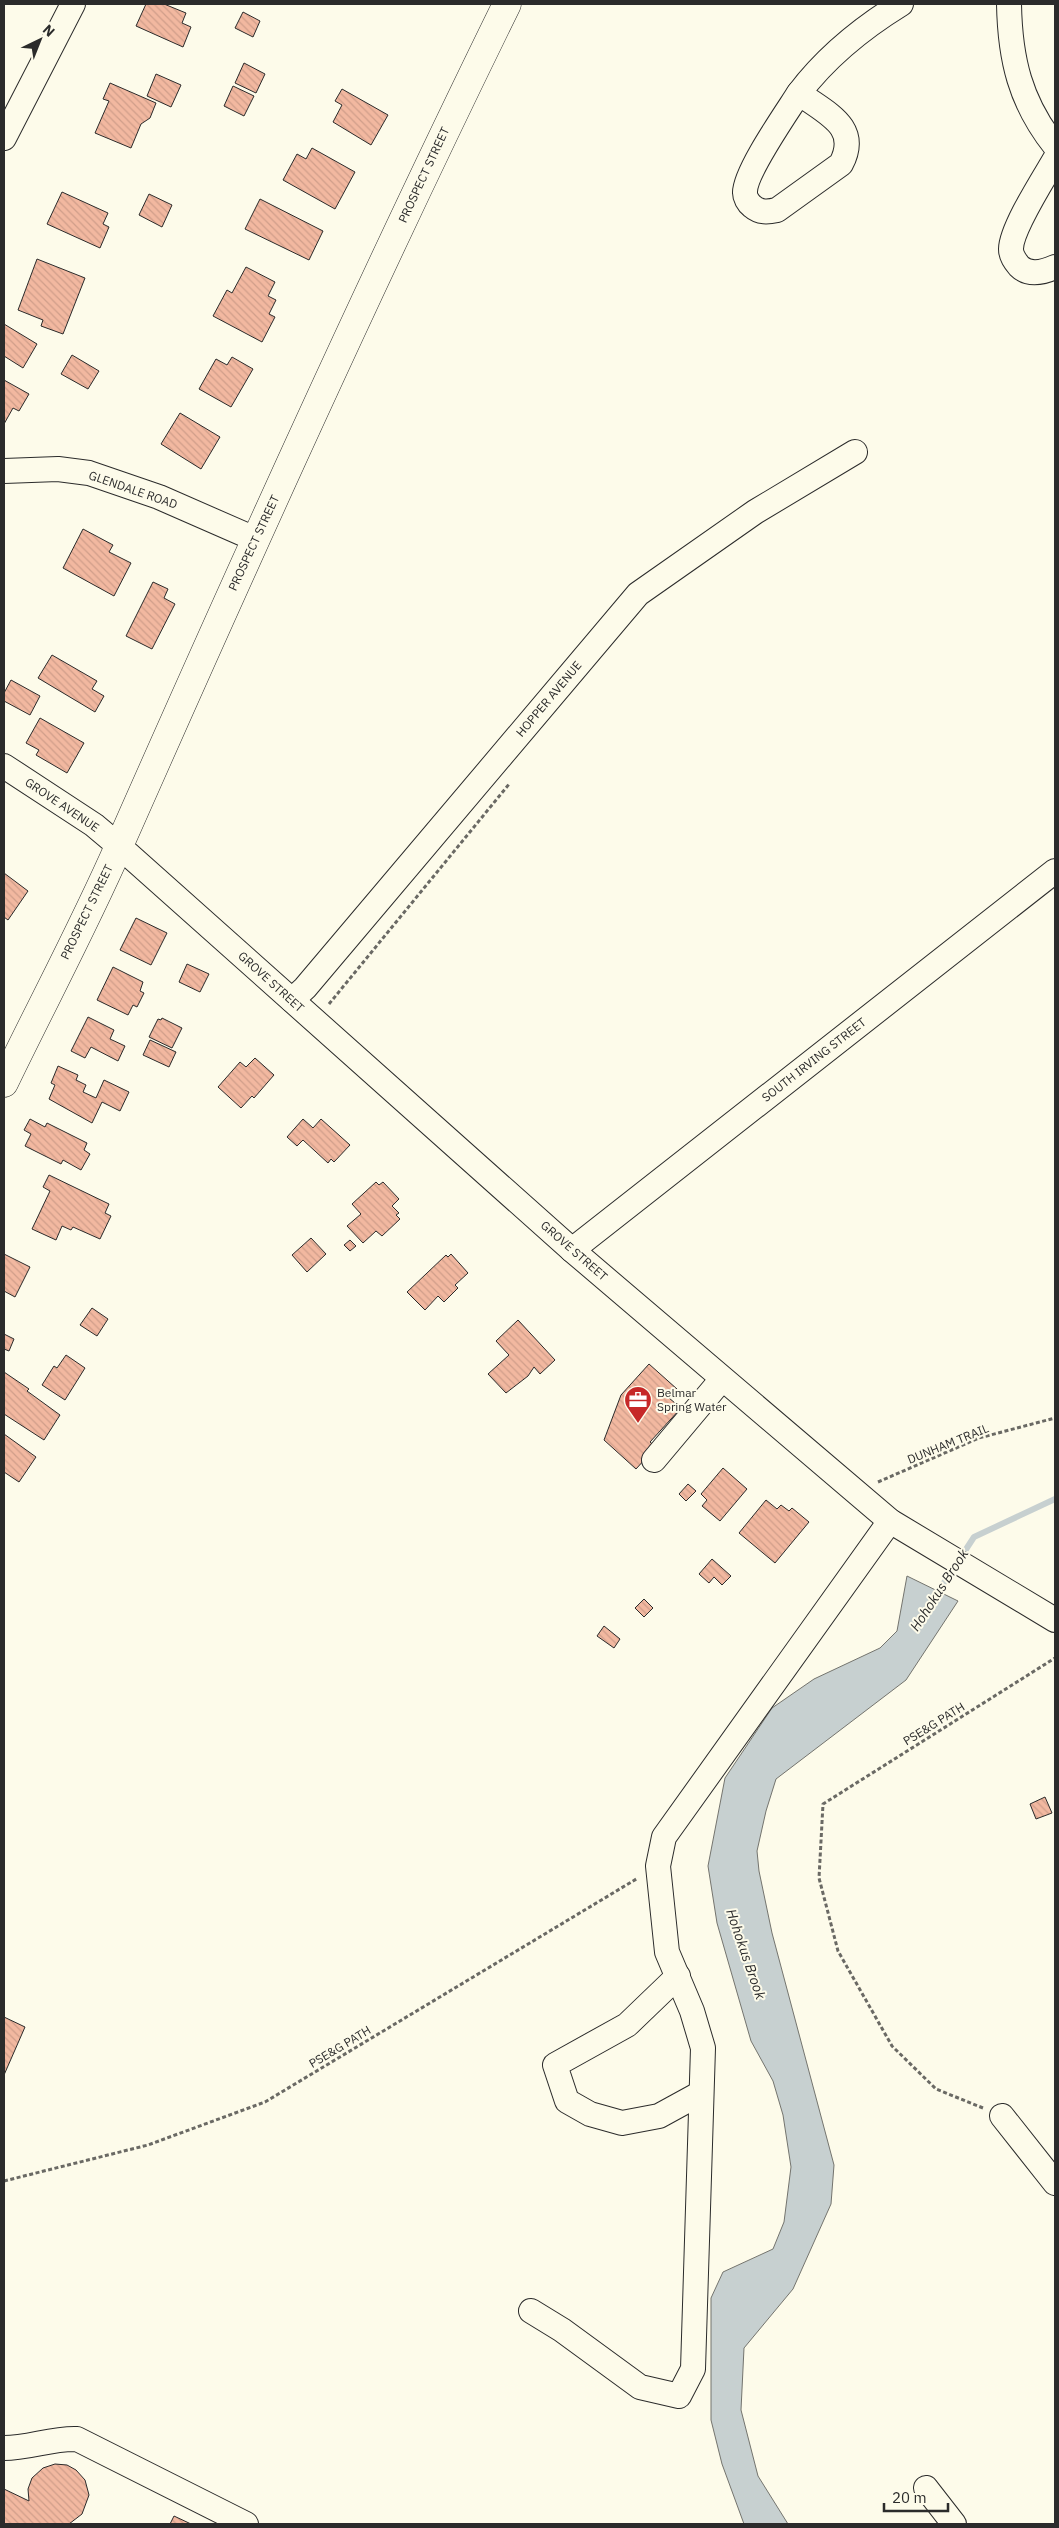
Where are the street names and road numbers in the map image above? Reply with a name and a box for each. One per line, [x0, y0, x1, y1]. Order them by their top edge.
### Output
street label: PROSPECT STREET [395, 124, 452, 225]
street label: GLENDALE ROAD [87, 467, 180, 512]
street label: PROSPECT STREET [225, 492, 282, 593]
street label: HOPPER AVENUE [513, 658, 585, 740]
street label: GROVE AVENUE [22, 774, 102, 835]
street label: PROSPECT STREET [57, 862, 116, 962]
street label: GROVE STREET [235, 948, 308, 1015]
street label: SOUTH IRVING STREET [759, 1014, 869, 1105]
street label: GROVE STREET [538, 1218, 611, 1284]
street label: DUNHAM TRAIL [905, 1420, 991, 1467]
street label: PSE&G PATH [900, 1699, 967, 1748]
street label: PSE&G PATH [306, 2022, 373, 2071]

